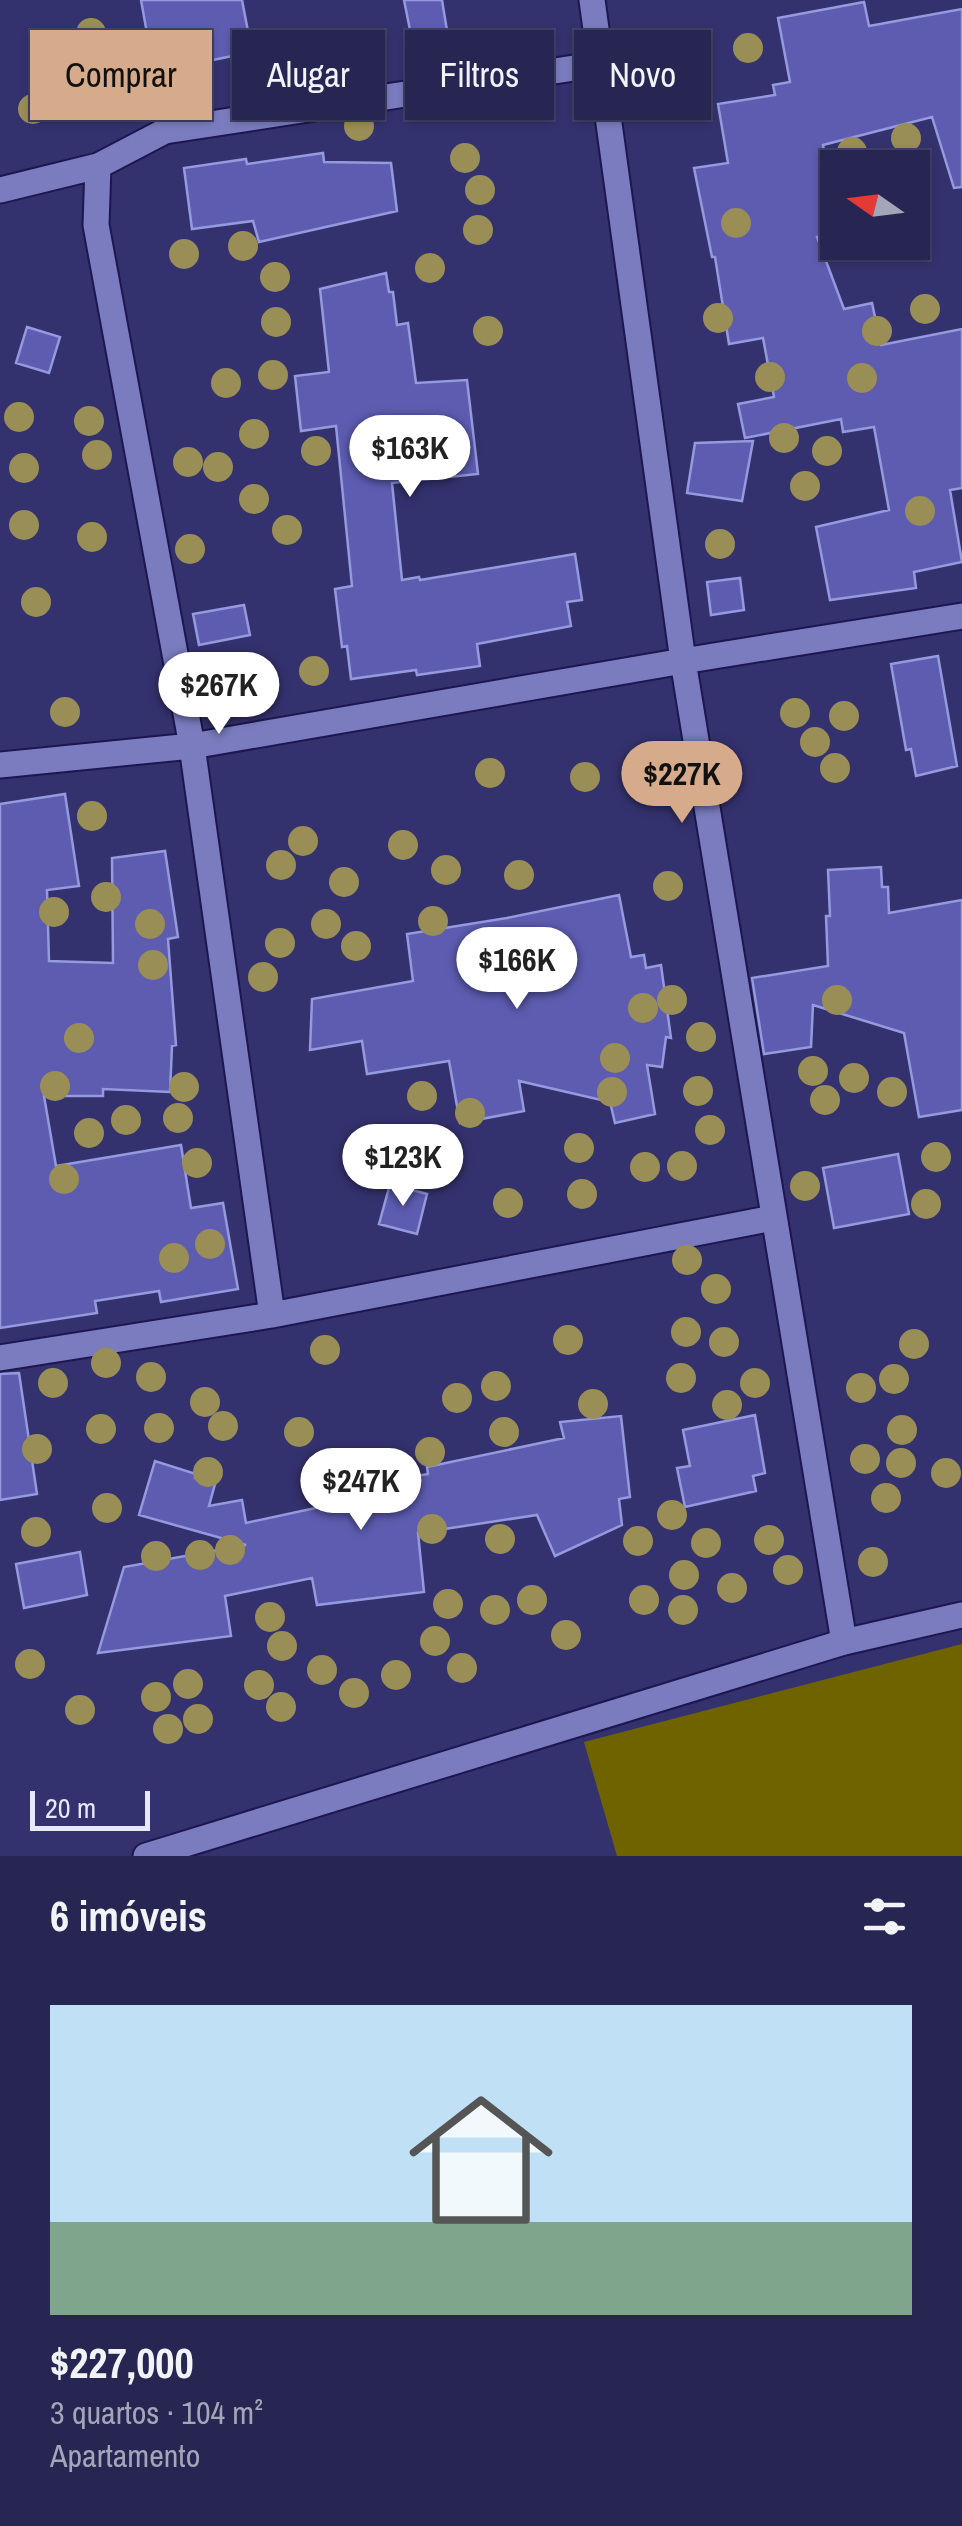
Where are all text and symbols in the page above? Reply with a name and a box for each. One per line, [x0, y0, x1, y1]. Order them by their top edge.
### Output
chip: Comprar [30, 30, 212, 120]
chip: Alugar [232, 30, 385, 120]
chip: Filtros [405, 30, 554, 120]
chip: Novo [574, 30, 711, 120]
north arrow [820, 150, 930, 260]
map controls [820, 150, 930, 260]
pin: $163K [340, 415, 480, 500]
text: $163K [371, 426, 449, 469]
pin: $267K [149, 652, 289, 737]
text: $267K [180, 663, 258, 706]
pin: $227K [612, 741, 752, 826]
text: $227K [643, 752, 721, 795]
pin: $166K [447, 927, 587, 1012]
text: $166K [478, 938, 556, 981]
pin: $123K [333, 1124, 473, 1209]
text: $123K [364, 1135, 442, 1178]
pin: $247K [291, 1448, 431, 1533]
text: $247K [322, 1459, 400, 1502]
scale bar [30, 1786, 150, 1830]
text: 20 m [45, 1789, 96, 1827]
text: 6 imóveis [50, 1888, 207, 1944]
icon: filters [857, 1889, 912, 1944]
icon: home [391, 2070, 571, 2250]
text: $227,000 [50, 2335, 194, 2391]
text: 3 quartos · 104 m² [50, 2391, 263, 2434]
text: Apartamento [50, 2434, 200, 2477]

